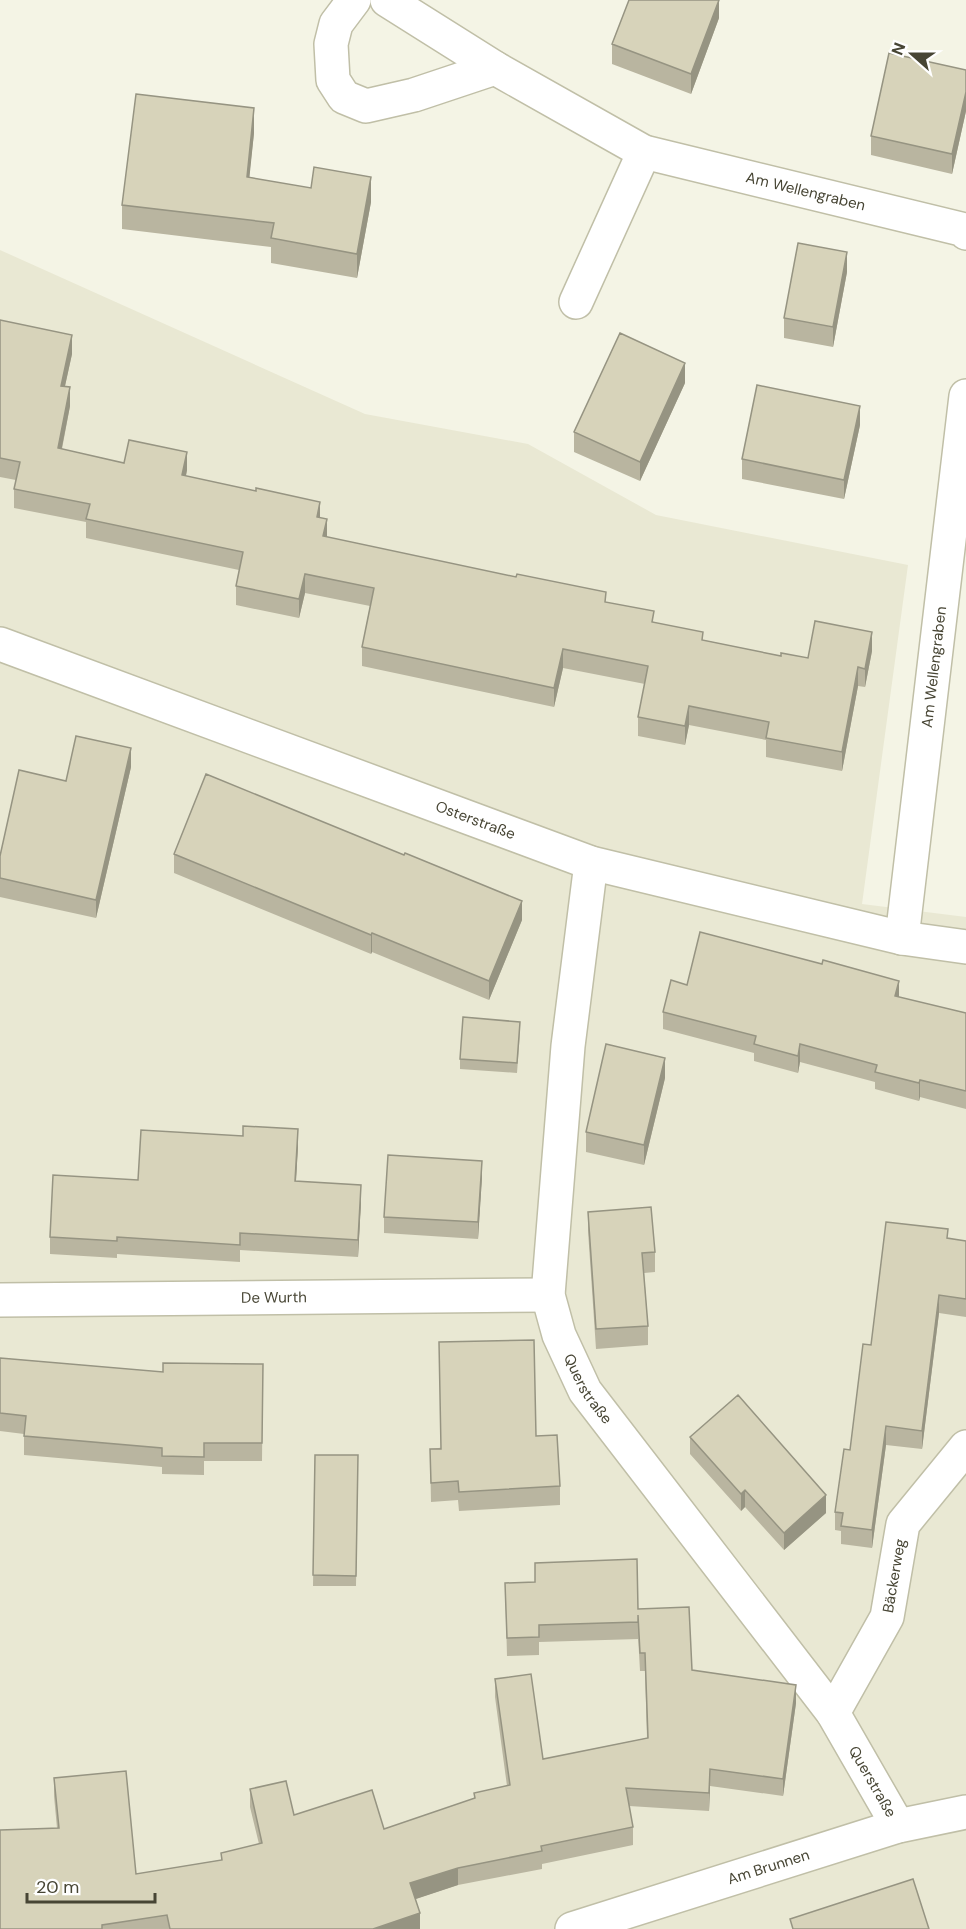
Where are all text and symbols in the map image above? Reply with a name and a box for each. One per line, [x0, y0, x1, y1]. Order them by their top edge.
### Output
north arrow [882, 24, 942, 84]
text: N [887, 40, 910, 58]
street label: Am Wellengraben [744, 167, 867, 215]
street label: Am Wellengraben [917, 605, 951, 729]
street label: Osterstraße [433, 796, 518, 844]
street label: De Wurth [241, 1287, 307, 1308]
street label: Querstraße [559, 1350, 617, 1428]
street label: Bäckerweg [878, 1537, 910, 1614]
street label: Querstraße [844, 1742, 901, 1821]
street label: Am Brunnen [725, 1845, 812, 1889]
scale bar [27, 1866, 154, 1904]
text: 20 m [36, 1875, 79, 1899]

